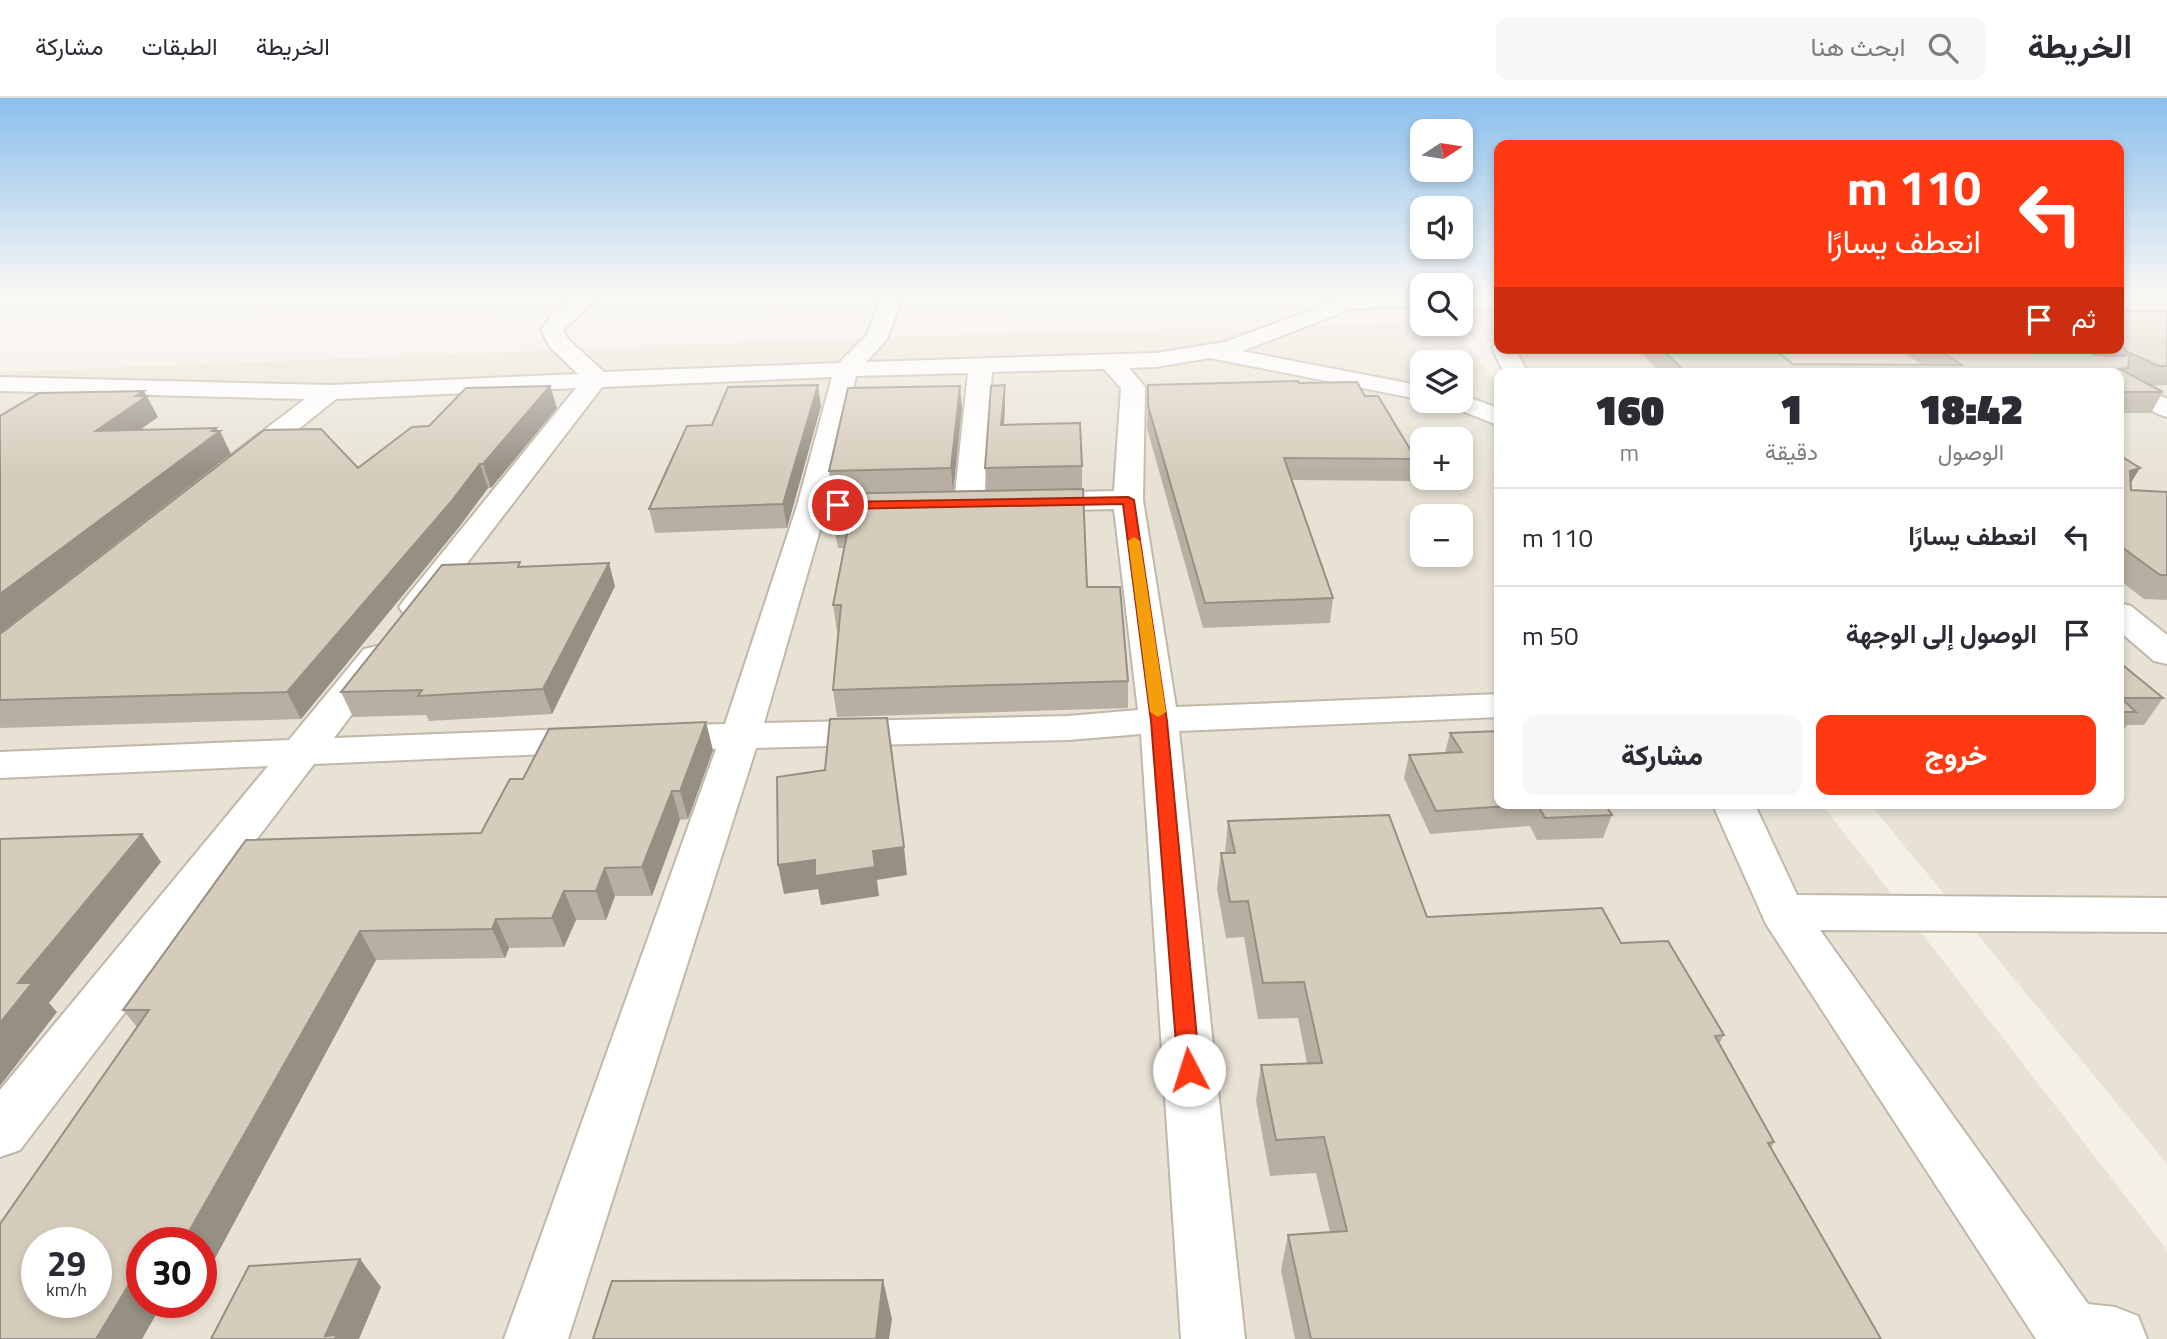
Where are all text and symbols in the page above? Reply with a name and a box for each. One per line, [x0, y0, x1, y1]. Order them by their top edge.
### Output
search box [1496, 17, 1986, 80]
text: الخريطة [2028, 21, 2132, 71]
text: ابحث هنا [1811, 27, 1906, 66]
text: مشاركة [35, 28, 103, 64]
text: الطبقات [141, 28, 218, 64]
text: الخريطة [256, 28, 330, 64]
icon: search [1924, 29, 1962, 67]
north arrow [1410, 119, 1474, 182]
map controls [1410, 119, 1473, 567]
text: 110 m [1847, 149, 1981, 224]
icon: left [2005, 168, 2096, 259]
button: sound [1410, 196, 1473, 259]
text: انعطف يسارًا [1826, 217, 1981, 265]
button: search [1410, 273, 1473, 336]
text: ثم [2072, 299, 2096, 338]
icon: arrive [2020, 301, 2058, 339]
button: layers [1410, 350, 1473, 413]
text: 1 [1780, 376, 1803, 440]
text: 18:42 [1919, 376, 2023, 440]
text: 160 [1595, 377, 1664, 441]
button: + [1410, 427, 1473, 490]
text: دقيقة [1765, 434, 1818, 469]
text: الوصول [1938, 434, 2004, 469]
text: m [1620, 435, 1639, 470]
pin [808, 475, 868, 535]
icon: arrive [819, 486, 857, 524]
button: − [1410, 504, 1473, 567]
text: انعطف يسارًا [1908, 516, 2037, 555]
text: 110 m [1522, 518, 1593, 557]
icon: left [2058, 518, 2096, 556]
text: الوصول إلى الوجهة [1846, 614, 2037, 653]
text: 50 m [1522, 616, 1579, 655]
icon: arrive [2058, 616, 2096, 654]
button: مشاركة [1522, 715, 1802, 795]
button: خروج [1816, 715, 2096, 795]
position arrow [1152, 1033, 1226, 1107]
speed limit sign: 30 [126, 1227, 217, 1318]
text: 29 [47, 1236, 86, 1290]
text: km/h [46, 1276, 87, 1303]

